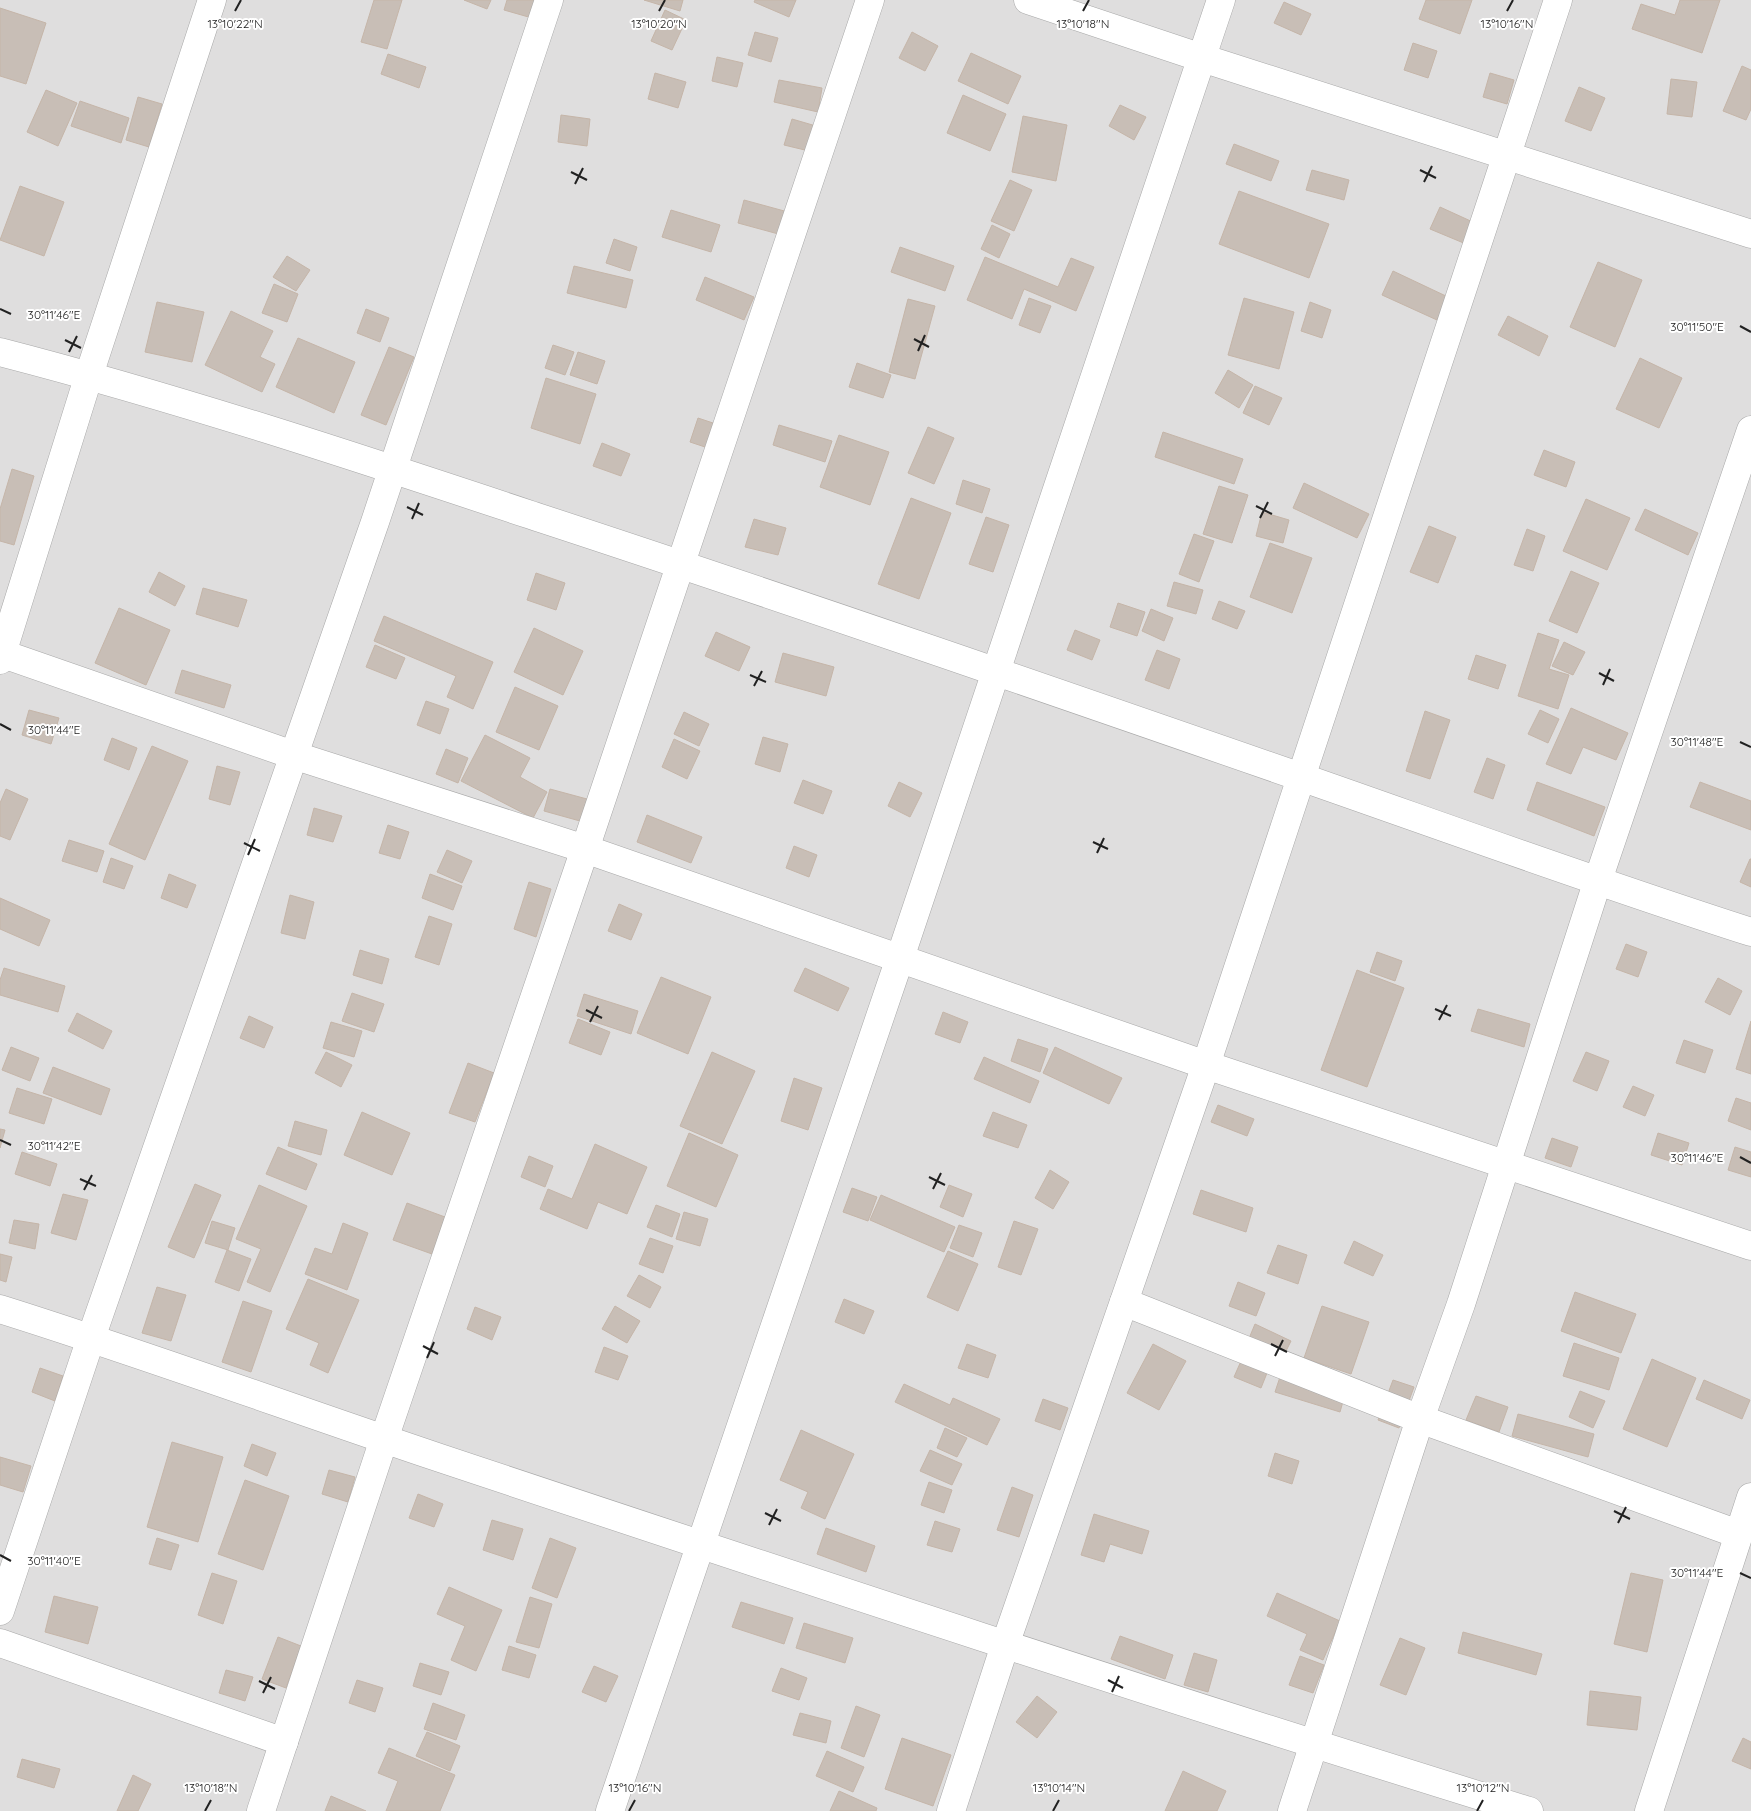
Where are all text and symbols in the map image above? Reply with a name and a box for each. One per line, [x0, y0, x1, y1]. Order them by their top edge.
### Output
text: 13°10'22"N [207, 16, 263, 31]
text: 13°10'20"N [631, 16, 687, 31]
text: 13°10'18"N [1057, 16, 1109, 31]
text: 13°10'16"N [1481, 16, 1533, 31]
text: 30°11'46"E [28, 307, 81, 322]
text: 30°11'50"E [1670, 319, 1724, 334]
text: 30°11'44"E [28, 722, 81, 737]
text: 30°11'48"E [1671, 734, 1724, 749]
text: 30°11'42"E [28, 1138, 81, 1153]
text: 30°11'46"E [1671, 1150, 1724, 1165]
text: 30°11'40"E [27, 1553, 81, 1568]
text: 30°11'44"E [1671, 1565, 1724, 1580]
text: 13°10'18"N [185, 1780, 237, 1795]
text: 13°10'16"N [609, 1780, 661, 1795]
text: 13°10'14"N [1033, 1780, 1085, 1795]
text: 13°10'12"N [1456, 1780, 1510, 1795]

